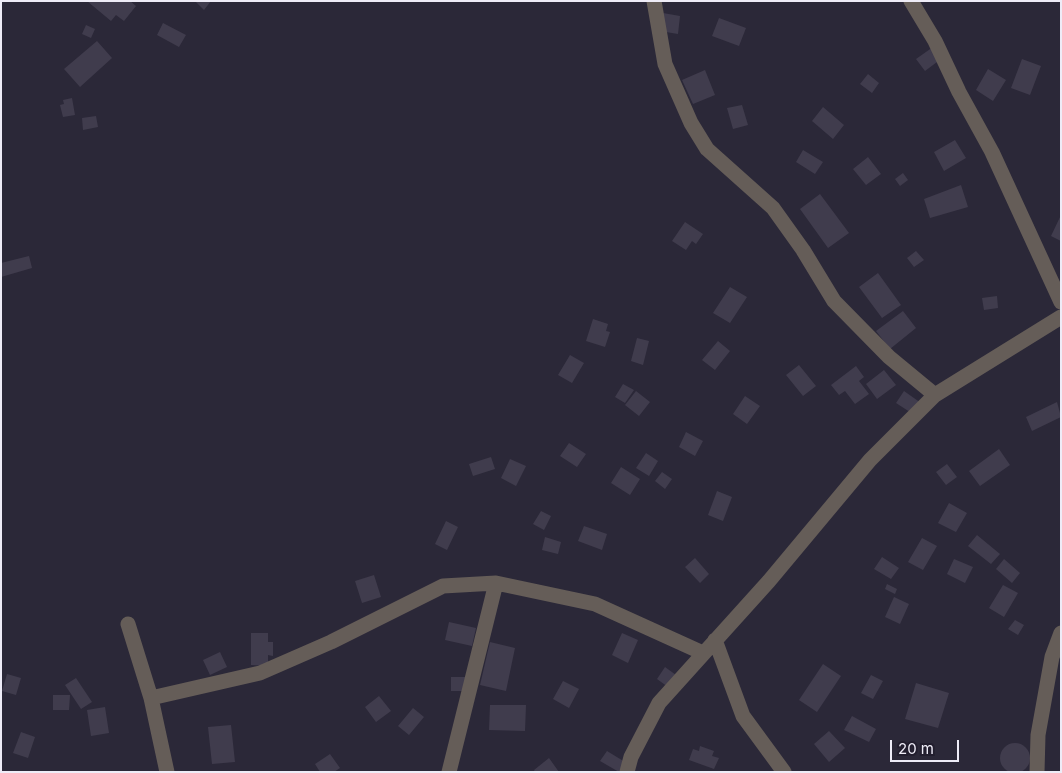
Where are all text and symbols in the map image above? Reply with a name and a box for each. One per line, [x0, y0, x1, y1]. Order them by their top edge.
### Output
scale bar [892, 730, 961, 762]
text: 20 m [898, 739, 934, 758]

